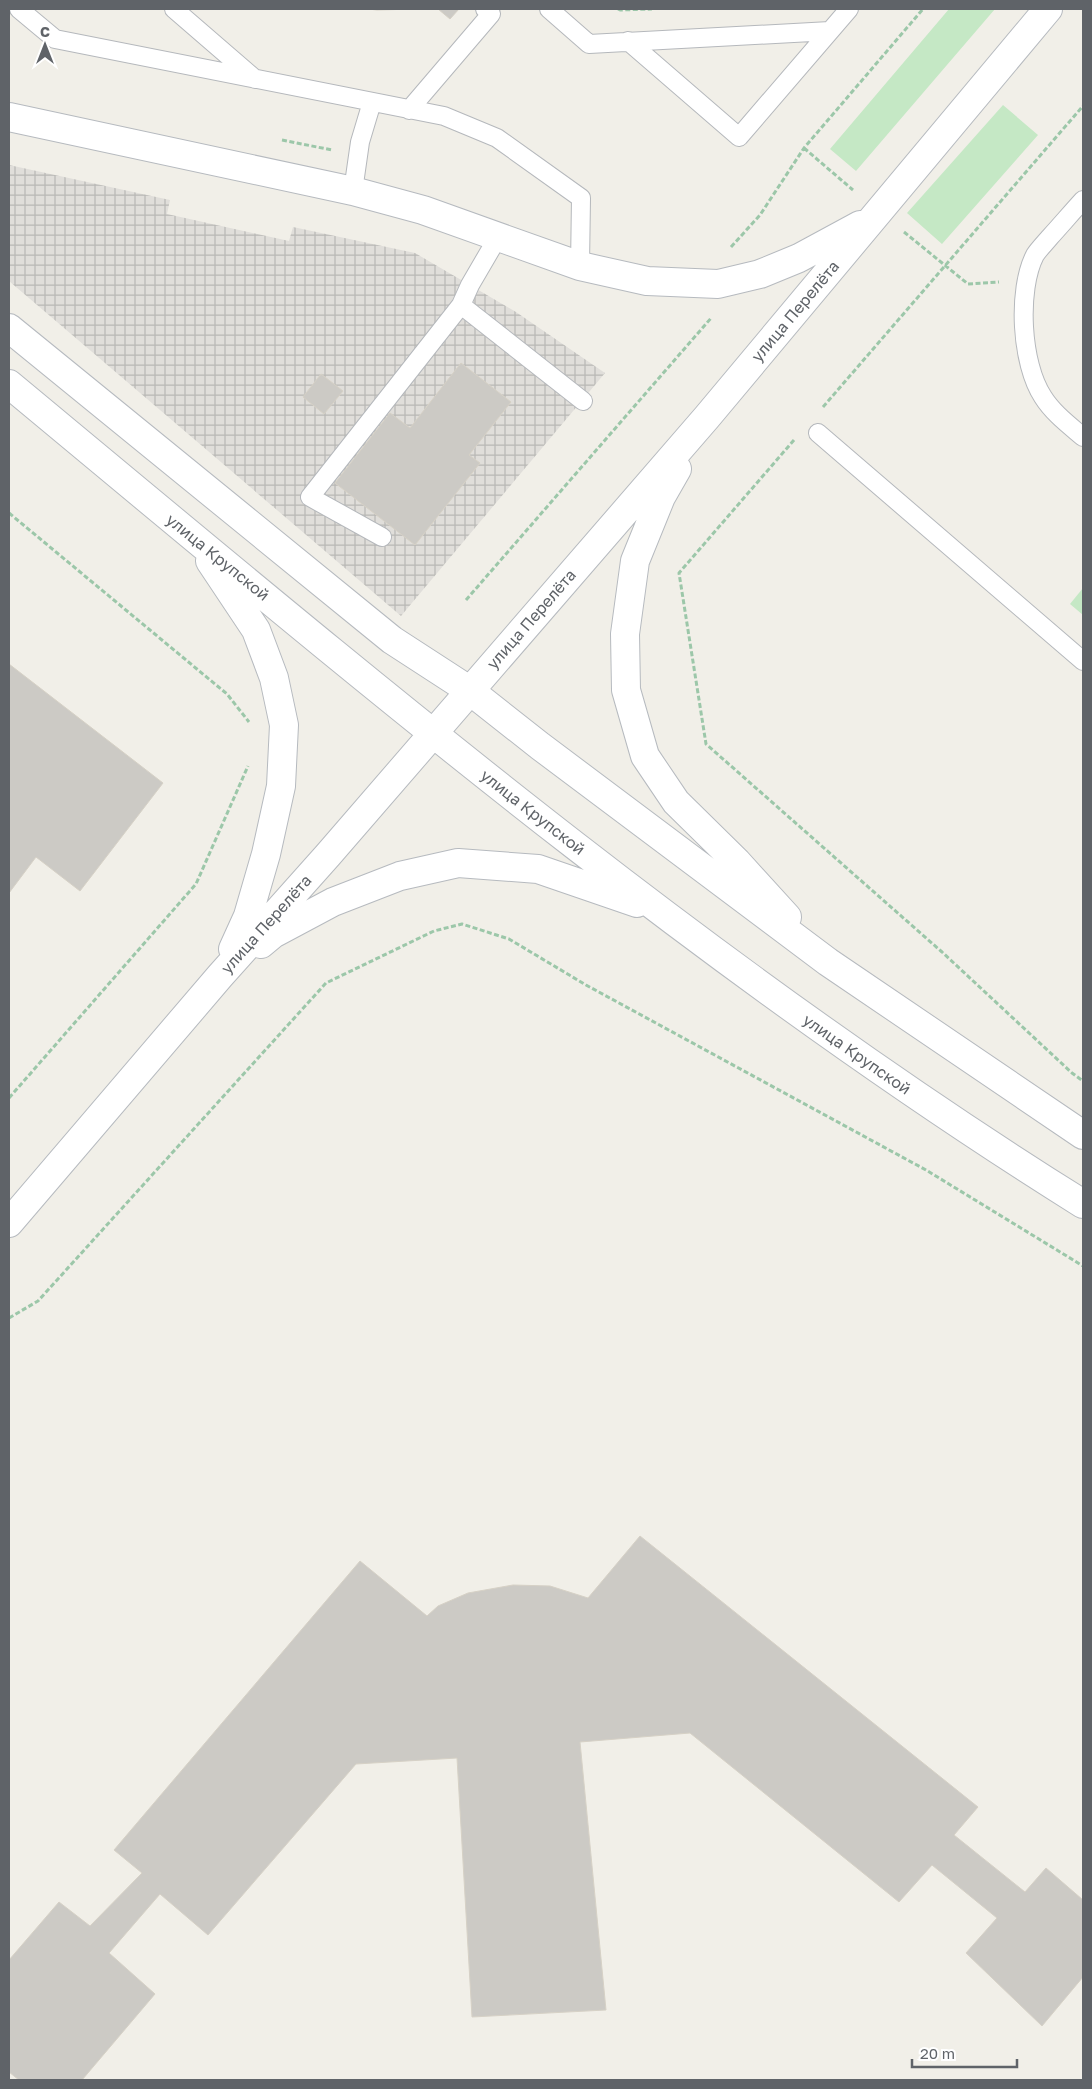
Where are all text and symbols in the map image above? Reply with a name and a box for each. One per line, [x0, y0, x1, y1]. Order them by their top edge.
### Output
north arrow [20, 20, 70, 70]
text: С [40, 23, 50, 40]
street label: улица Перелёта [747, 256, 843, 366]
street label: улица Крупской [162, 509, 274, 605]
street label: улица Перелёта [482, 565, 580, 673]
street label: улица Крупской [477, 765, 589, 859]
street label: улица Перелёта [216, 870, 316, 978]
street label: улица Крупской [799, 1009, 915, 1099]
scale bar [912, 2036, 1017, 2068]
text: 20 m [920, 2044, 955, 2062]

